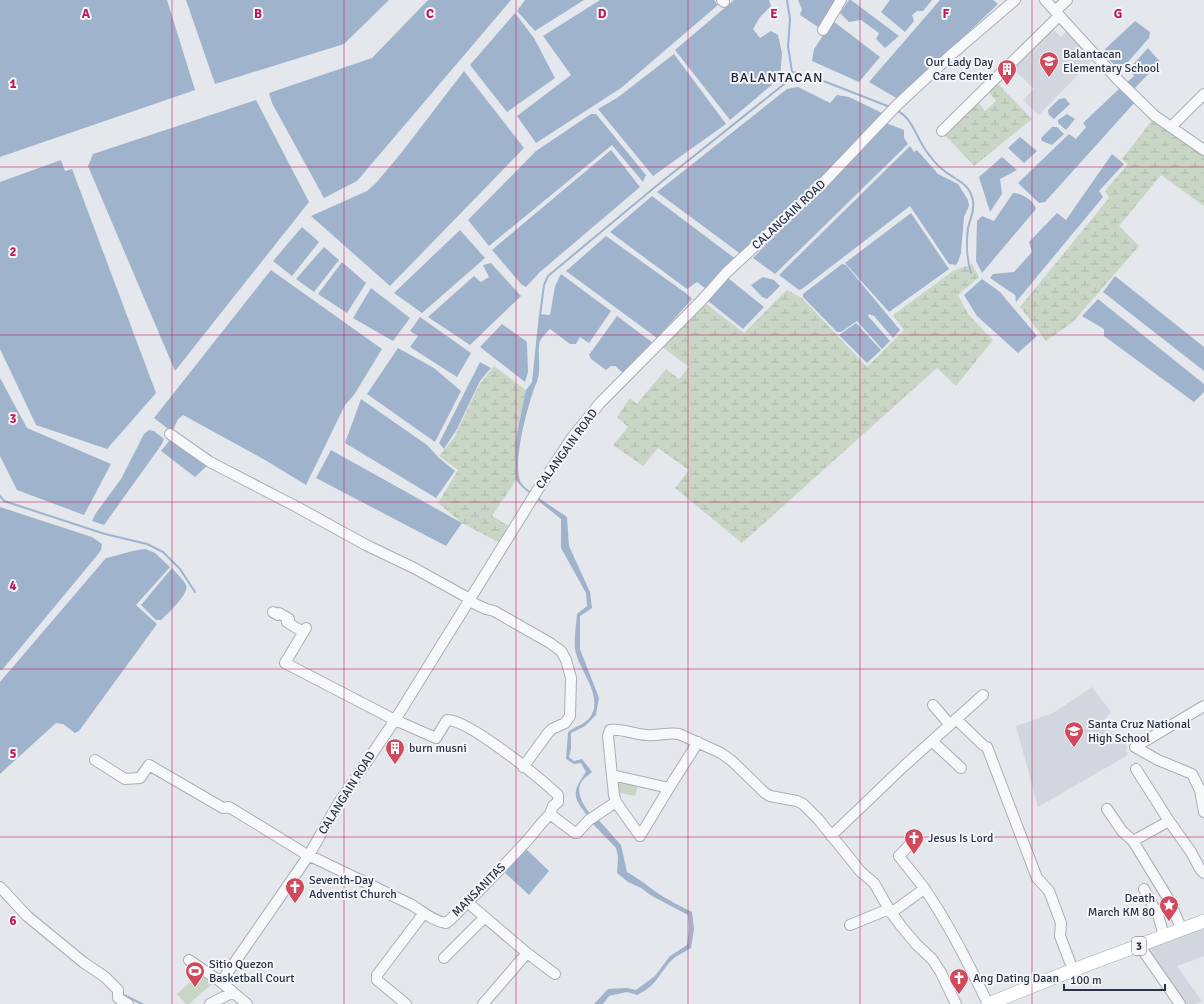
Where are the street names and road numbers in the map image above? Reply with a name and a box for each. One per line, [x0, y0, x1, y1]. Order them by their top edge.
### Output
street label: CALANGAIN ROAD [749, 177, 829, 253]
street label: CALANGAIN ROAD [533, 406, 601, 492]
street label: CALANGAIN ROAD [315, 748, 379, 837]
street label: MANSANITAS [449, 860, 509, 920]
road number: 3 [1132, 937, 1146, 955]

